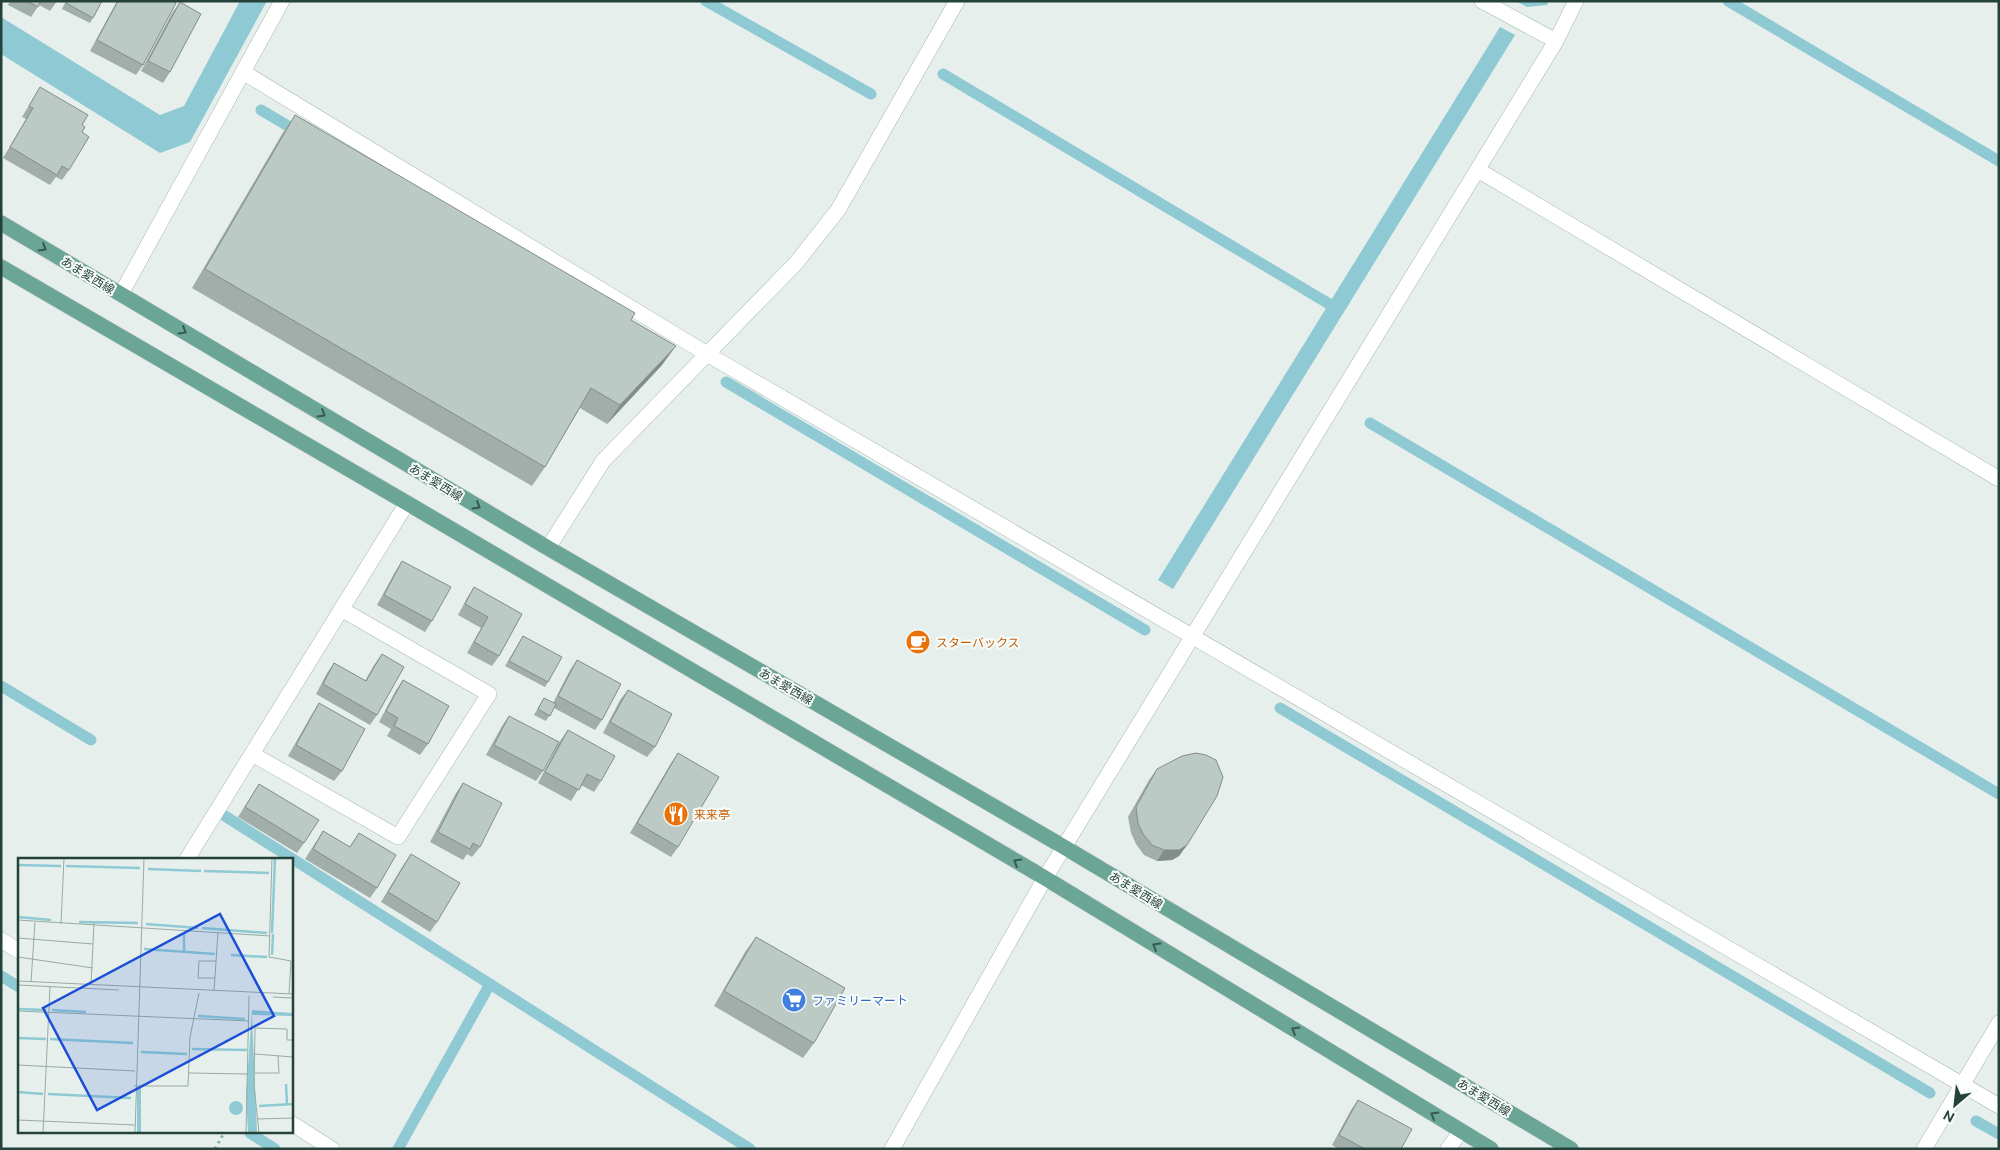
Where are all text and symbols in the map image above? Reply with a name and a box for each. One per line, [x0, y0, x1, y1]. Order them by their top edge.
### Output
one-way arrow [38, 241, 47, 251]
street label: あま愛西線 [59, 254, 117, 296]
one-way arrow [177, 324, 186, 334]
one-way arrow [317, 408, 326, 418]
street label: あま愛西線 [407, 461, 465, 503]
one-way arrow [472, 500, 481, 510]
cafe icon: スターバックス [905, 629, 931, 655]
place label: スターバックス [936, 636, 1020, 649]
street label: あま愛西線 [757, 665, 815, 707]
restaurant icon: 来来亭 [663, 801, 689, 827]
place label: 来来亭 [694, 808, 730, 821]
inset map [18, 858, 292, 1132]
one-way arrow [1014, 859, 1023, 869]
street label: あま愛西線 [1107, 869, 1165, 911]
one-way arrow [1153, 943, 1162, 953]
supermarket icon: ファミリーマート [781, 987, 807, 1013]
place label: ファミリーマート [812, 994, 908, 1007]
one-way arrow [1292, 1027, 1301, 1037]
street label: あま愛西線 [1455, 1076, 1513, 1118]
north arrow [1930, 1080, 1980, 1130]
text: N [1941, 1107, 1957, 1126]
one-way arrow [1431, 1111, 1440, 1121]

